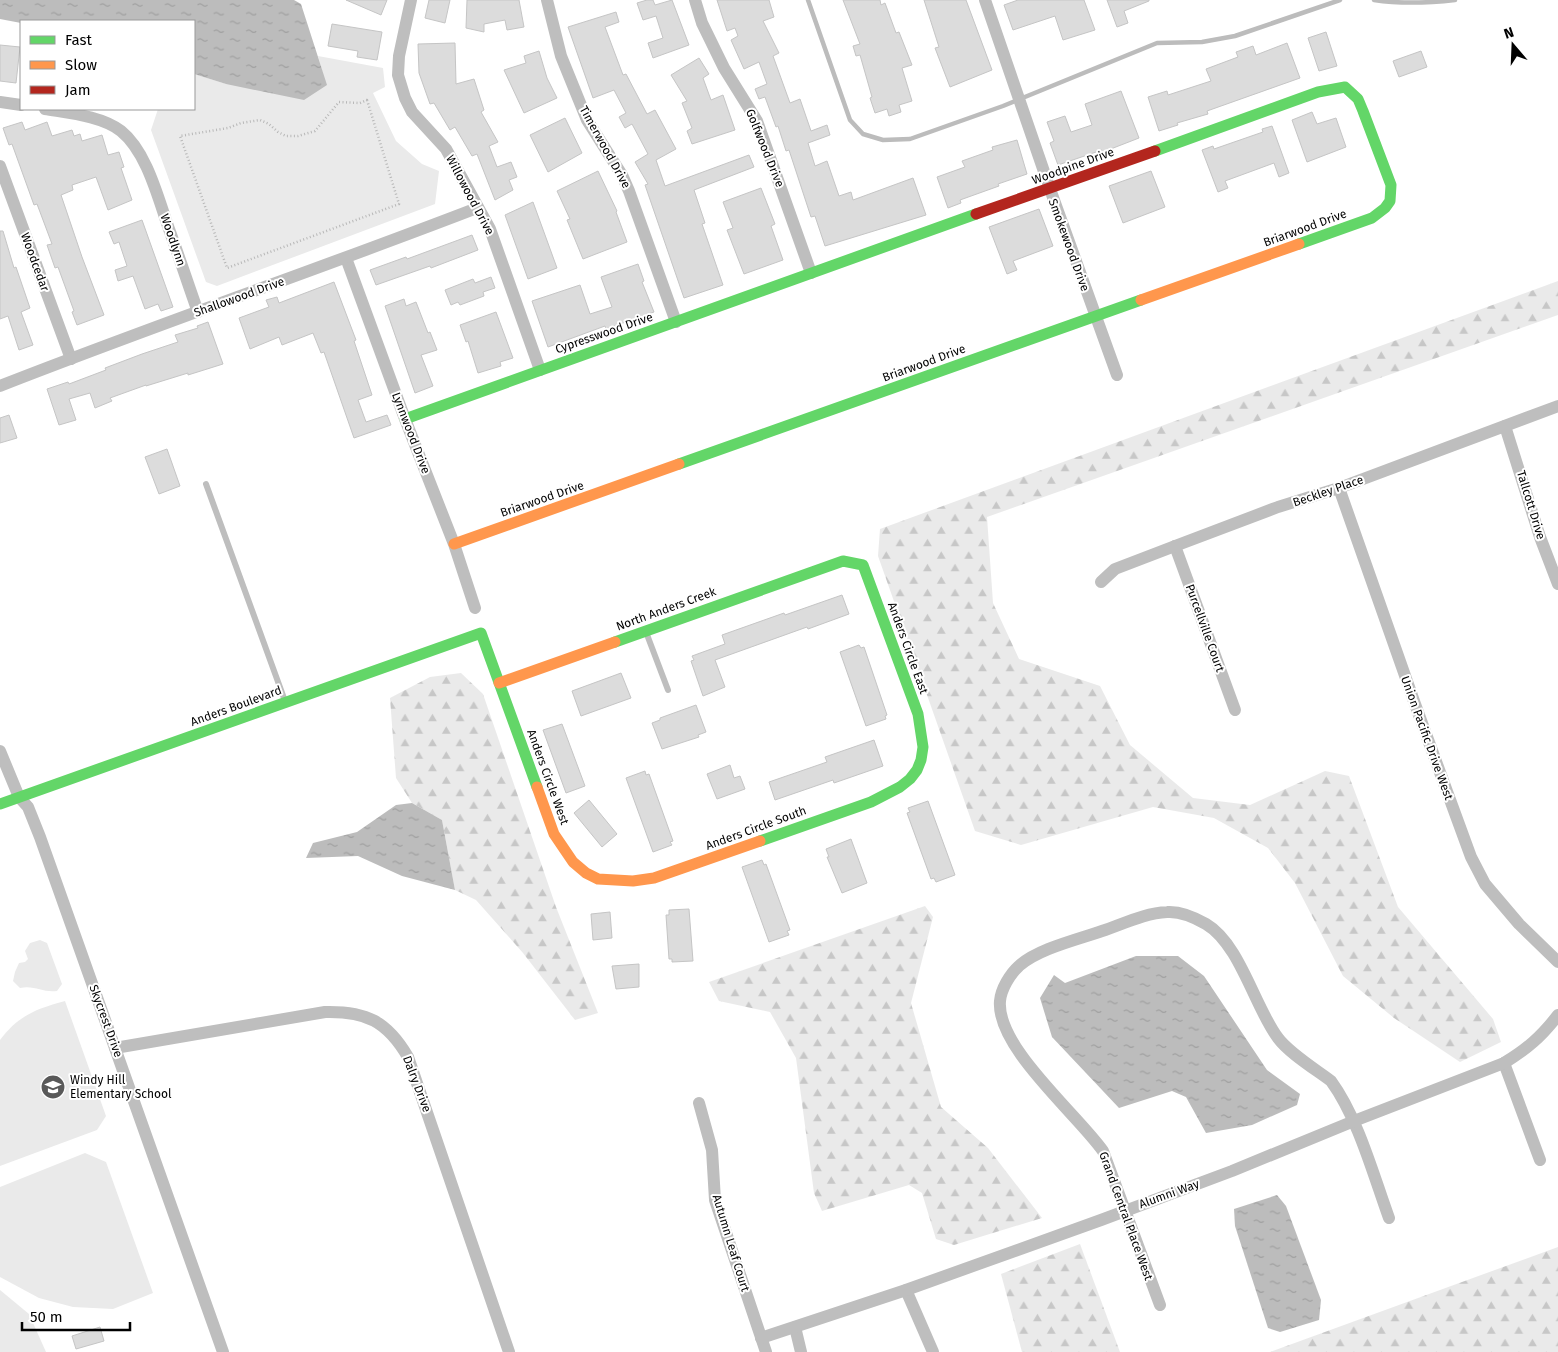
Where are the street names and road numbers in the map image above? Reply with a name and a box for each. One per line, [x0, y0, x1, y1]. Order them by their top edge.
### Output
street label: Timerwood Drive [577, 103, 633, 191]
street label: Golfwood Drive [743, 107, 787, 189]
street label: Woodpine Drive [1030, 145, 1116, 187]
street label: Willowood Drive [443, 153, 497, 237]
street label: Smokewood Drive [1046, 197, 1092, 293]
street label: Briarwood Drive [1261, 206, 1349, 250]
street label: Woodlynn [158, 212, 188, 268]
street label: Woodcedar [18, 231, 52, 294]
street label: Shallowood Drive [192, 274, 286, 320]
street label: Cypresswood Drive [553, 310, 655, 356]
street label: Briarwood Drive [880, 341, 968, 385]
street label: Lynnwood Drive [389, 390, 433, 476]
street label: Tallcott Drive [1514, 469, 1548, 541]
street label: Beckley Place [1291, 472, 1365, 510]
street label: Briarwood Drive [498, 478, 586, 520]
street label: Purcellville Court [1183, 582, 1228, 674]
street label: North Anders Creek [614, 584, 719, 634]
street label: Anders Circle East [885, 600, 931, 696]
street label: Union Pacific Drive West [1398, 674, 1456, 803]
street label: Anders Boulevard [189, 683, 283, 729]
street label: Anders Circle West [524, 727, 572, 827]
street label: Anders Circle South [704, 803, 808, 853]
street label: Skycrest Drive [86, 983, 126, 1059]
street label: Dalry Drive [400, 1054, 434, 1114]
street label: Grand Central Place West [1096, 1150, 1156, 1283]
street label: Alumni Way [1137, 1177, 1201, 1211]
street label: Autumn Leaf Court [710, 1193, 753, 1294]

